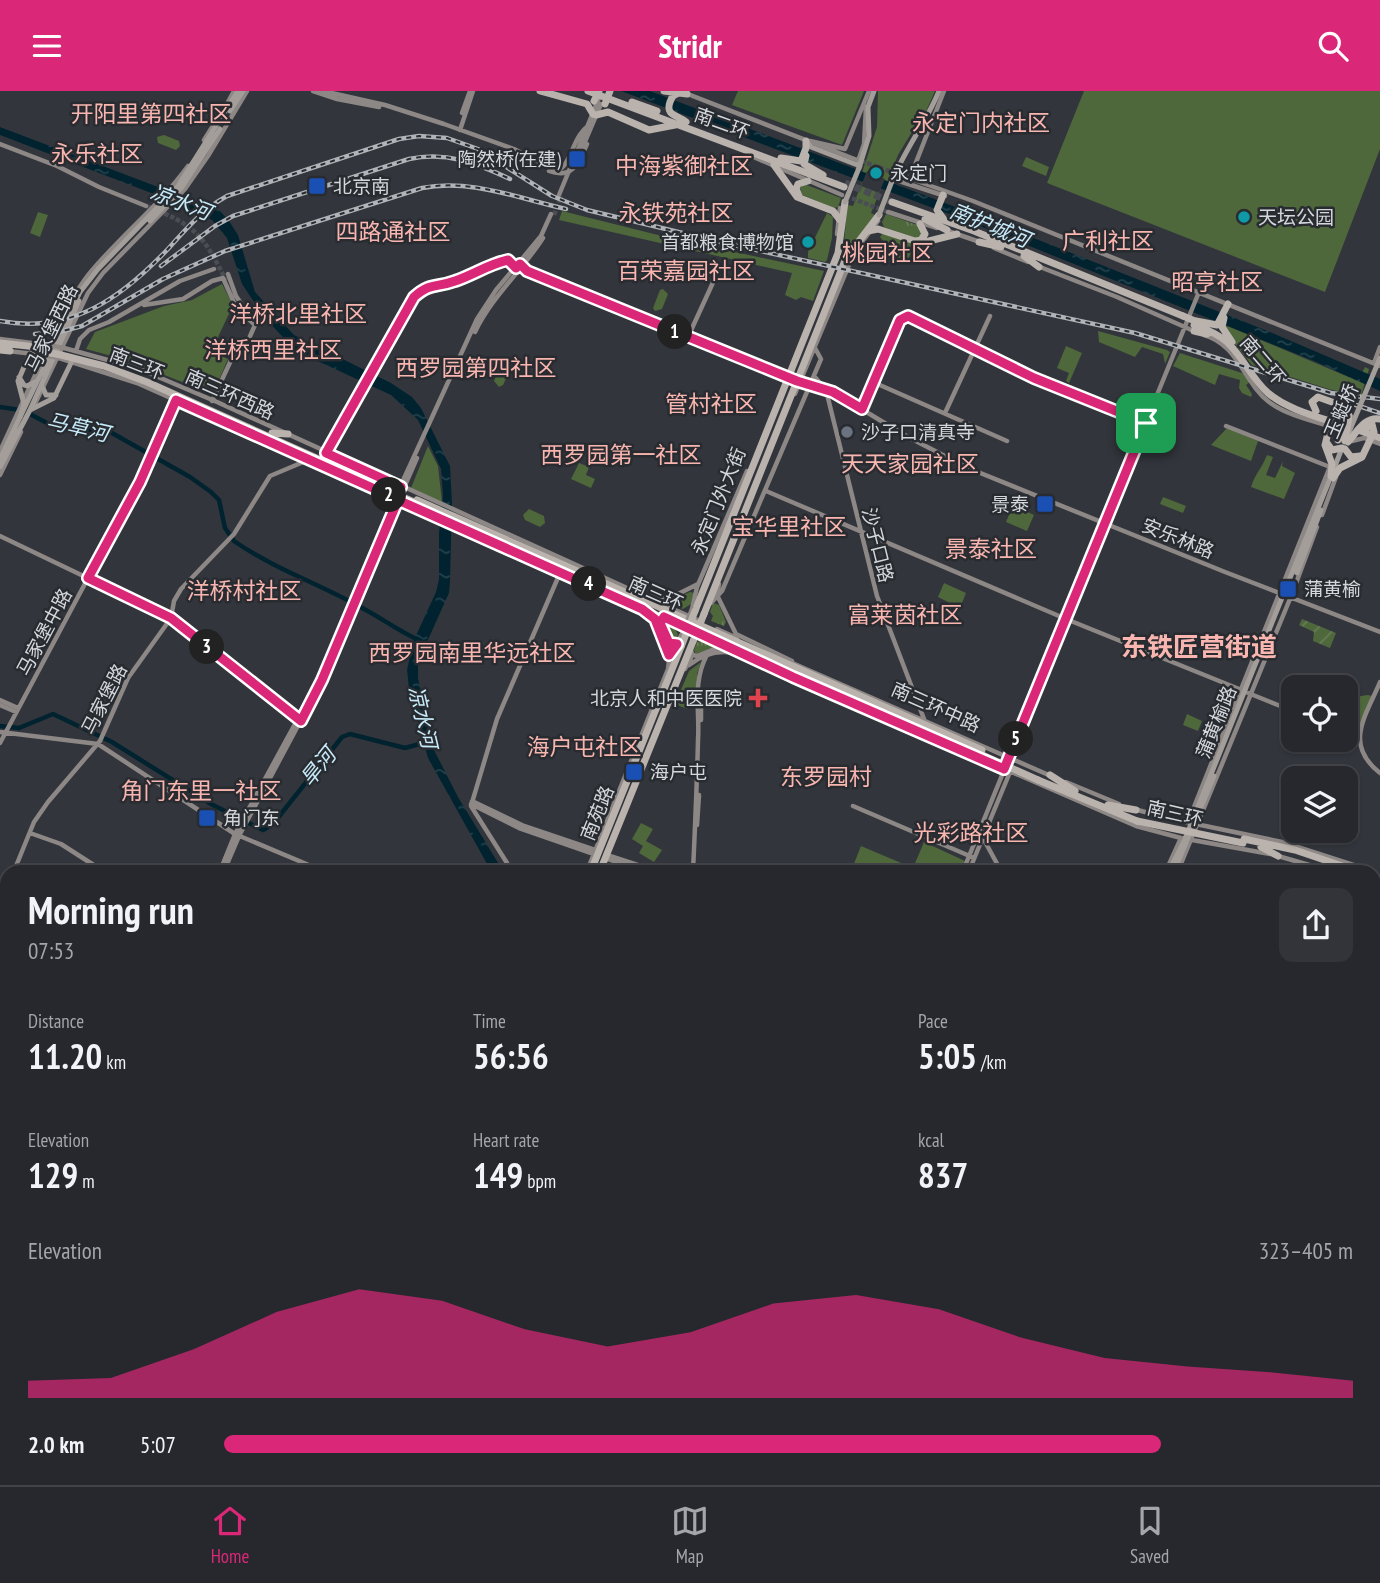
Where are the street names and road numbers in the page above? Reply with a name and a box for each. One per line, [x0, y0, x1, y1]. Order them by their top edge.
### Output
street label: 南二环 [691, 102, 753, 144]
street label: 马家堡西路 [19, 280, 83, 376]
street label: 南二环 [1235, 331, 1291, 389]
street label: 南三环 [106, 342, 168, 384]
street label: 南三环西路 [182, 364, 278, 424]
street label: 玉蜓桥 [1319, 380, 1363, 442]
street label: 永定门外大街 [686, 444, 750, 558]
street label: 沙子口路 [857, 505, 899, 585]
street label: 安乐林路 [1138, 513, 1218, 563]
street label: 南三环 [625, 570, 687, 616]
street label: 马家堡中路 [11, 584, 77, 680]
street label: 马家堡路 [76, 660, 132, 738]
street label: 南三环中路 [888, 677, 984, 737]
street label: 蒲黄榆路 [1191, 682, 1241, 762]
street label: 南苑路 [575, 782, 619, 844]
street label: 南三环 [1145, 795, 1205, 831]

